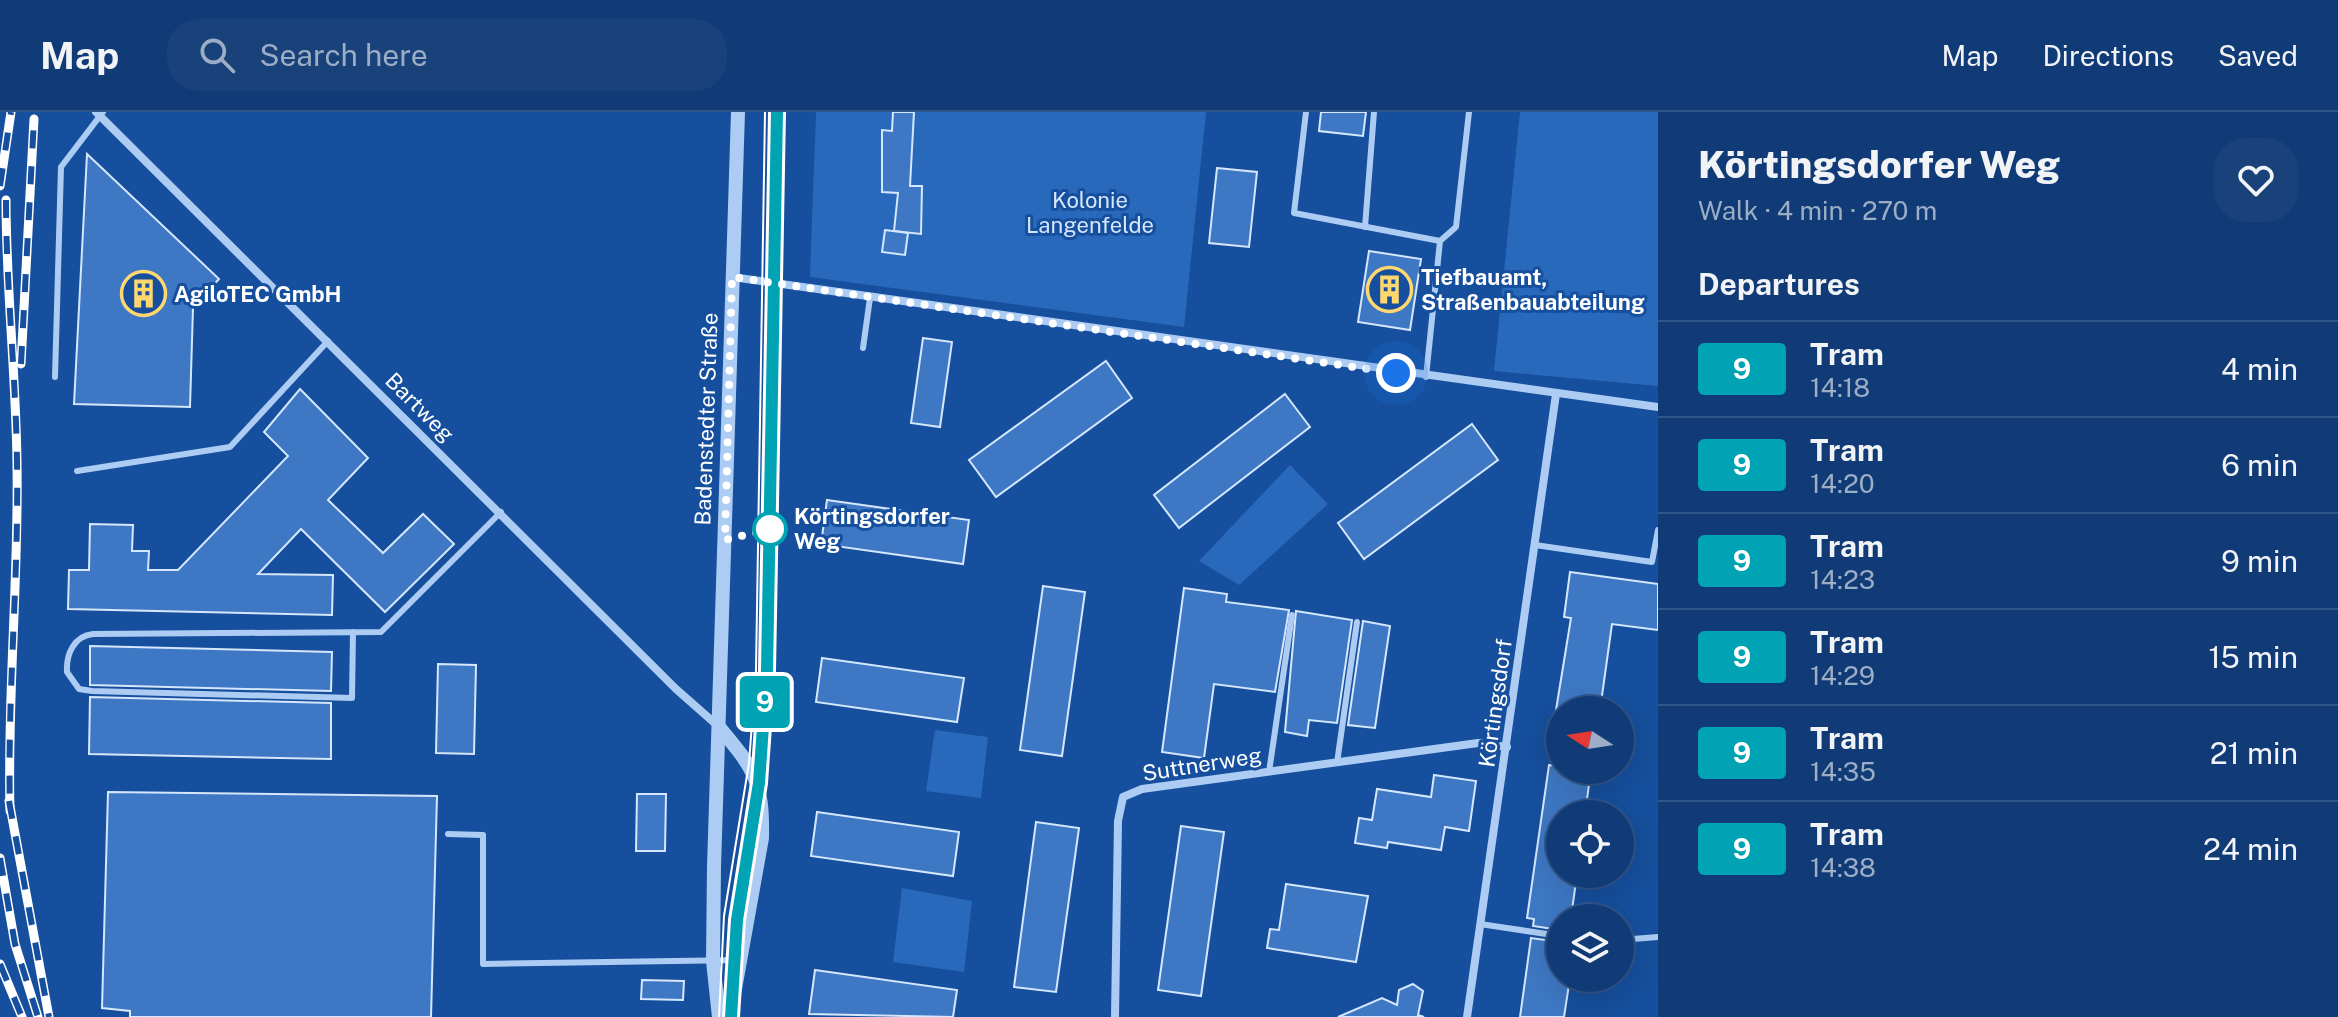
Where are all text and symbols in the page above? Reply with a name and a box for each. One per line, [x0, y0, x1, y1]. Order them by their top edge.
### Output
search box [167, 19, 727, 91]
text: Map [40, 33, 119, 78]
icon: search [195, 33, 239, 77]
text: Search here [259, 37, 428, 73]
text: Map [1942, 39, 1998, 72]
text: Directions [2042, 39, 2174, 72]
text: Saved [2218, 39, 2298, 72]
button: heart [2214, 138, 2298, 222]
text: Körtingsdorfer Weg [1698, 142, 2060, 187]
park label: Kolonie Langenfelde [1026, 187, 1154, 238]
text: Walk · 4 min · 270 m [1698, 195, 1937, 226]
place label: Tiefbauamt, Straßenbauabteilung [1421, 264, 1645, 315]
building icon: Tiefbauamt, Straßenbauabteilung [1366, 266, 1414, 314]
text: Departures [1698, 266, 1860, 302]
building icon: AgiloTEC GmbH [119, 270, 167, 318]
place label: AgiloTEC GmbH [174, 281, 341, 307]
street label: Badenstedter Straße [689, 312, 723, 526]
text: Tram [1810, 336, 1884, 372]
text: 4 min [2221, 351, 2298, 387]
text: 9 [1733, 352, 1751, 385]
your location [1376, 353, 1416, 393]
street label: Bartweg [380, 367, 460, 447]
text: 14:18 [1810, 372, 1870, 403]
text: Tram [1810, 432, 1884, 468]
text: 6 min [2221, 447, 2298, 483]
text: 9 [1733, 448, 1751, 481]
text: 14:20 [1810, 468, 1875, 499]
place label: Körtingsdorfer Weg [794, 503, 950, 554]
marker: Körtingsdorfer Weg [753, 512, 787, 546]
text: Tram [1810, 528, 1884, 564]
text: 9 min [2221, 543, 2298, 579]
text: 9 [1733, 544, 1751, 577]
text: 14:23 [1810, 564, 1875, 595]
text: Tram [1810, 624, 1884, 660]
street label: Körtingsdorf [1473, 637, 1517, 769]
text: 15 min [2208, 639, 2298, 675]
text: 9 [1733, 640, 1751, 673]
text: 14:29 [1810, 660, 1875, 691]
line badge: 9 [739, 676, 791, 728]
text: 9 [756, 685, 774, 718]
north arrow [1546, 696, 1634, 784]
map controls [1546, 696, 1634, 992]
text: Tram [1810, 720, 1884, 756]
text: 21 min [2210, 735, 2298, 771]
text: 9 [1733, 736, 1751, 769]
street label: Suttnerweg [1140, 742, 1264, 786]
text: 14:35 [1810, 756, 1876, 787]
button: locate [1546, 800, 1634, 888]
text: Tram [1810, 816, 1884, 852]
text: 24 min [2203, 831, 2298, 867]
text: 9 [1733, 832, 1751, 865]
text: 14:38 [1810, 852, 1876, 883]
button: layers [1546, 904, 1634, 992]

